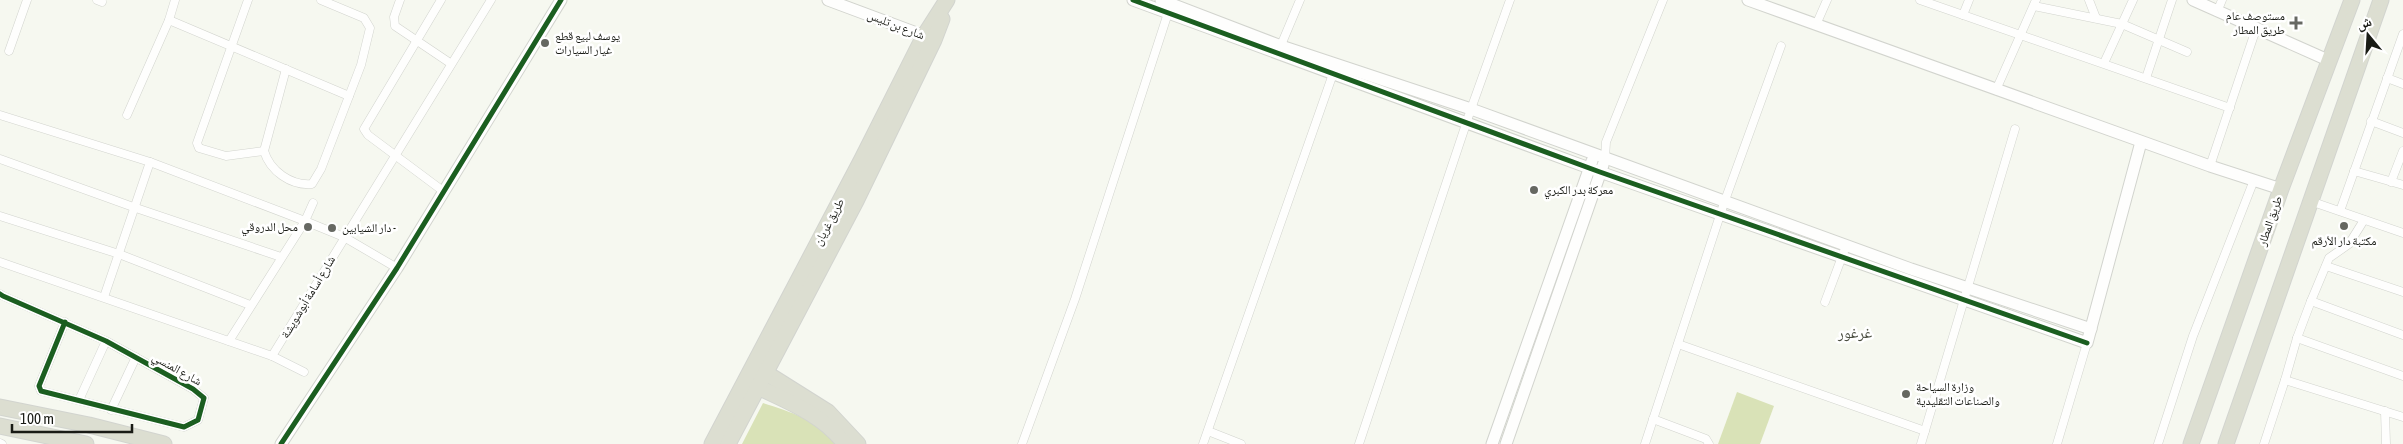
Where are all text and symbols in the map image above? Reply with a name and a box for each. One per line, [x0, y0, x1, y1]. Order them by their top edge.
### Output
street label: شارع بن تليس [865, 8, 927, 43]
place label: مستوصف عام طريق المطار [2226, 9, 2285, 37]
north arrow [2343, 10, 2393, 60]
text: ش [2354, 13, 2374, 33]
marker: مستوصف عام طريق المطار [2289, 16, 2303, 30]
place label: يوسف لبيع قطع غيار السيارات [555, 29, 620, 57]
marker: يوسف لبيع قطع غيار السيارات [539, 37, 551, 49]
place label: معركة بدر الكبري [1544, 183, 1613, 200]
marker: معركة بدر الكبري [1528, 184, 1540, 196]
street label: طريق المطار [2255, 194, 2285, 249]
street label: طريق غريان [811, 196, 847, 248]
place label: محل الدروقي [241, 220, 298, 237]
marker: مكتبة دار الأرقم [2338, 220, 2350, 232]
marker: محل الدروقي [302, 221, 314, 233]
place label: دار الشيابين - [342, 221, 396, 235]
marker: دار الشيابين - [326, 222, 338, 234]
place label: مكتبة دار الأرقم [2311, 234, 2377, 249]
street label: شارع أسامة أبوشويشة [278, 253, 339, 341]
district label: غرغور [1837, 324, 1872, 342]
street label: شارع المنسي [148, 350, 204, 391]
place label: وزارة السياحة والصناعات التقليدية [1916, 380, 2000, 408]
marker: وزارة السياحة والصناعات التقليدية [1900, 388, 1912, 400]
scale bar [12, 402, 132, 434]
text: 100 m [20, 410, 54, 427]

